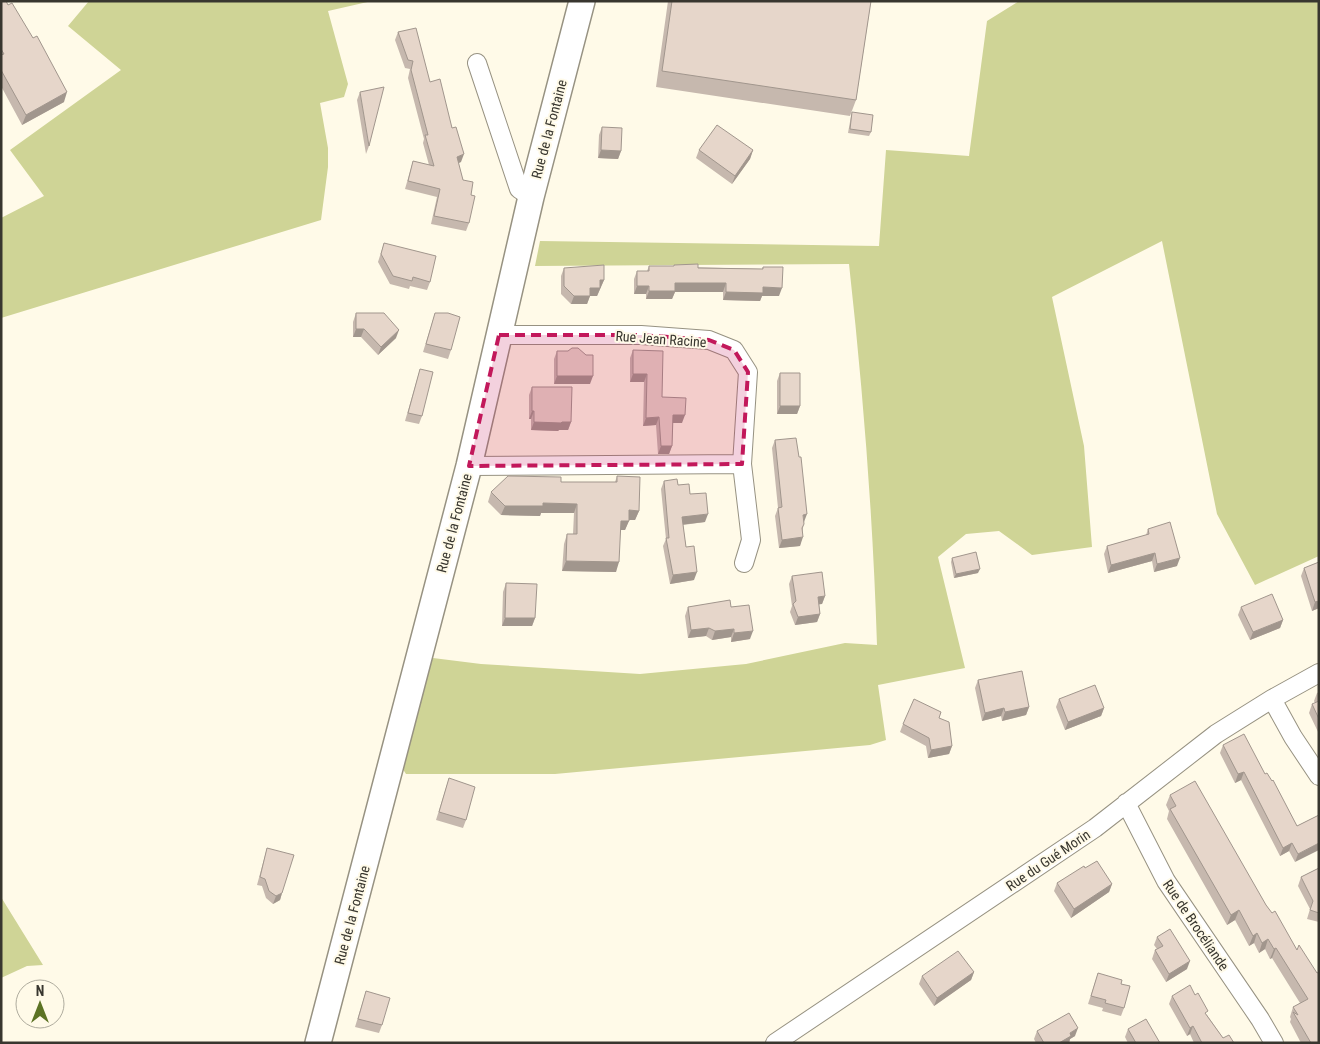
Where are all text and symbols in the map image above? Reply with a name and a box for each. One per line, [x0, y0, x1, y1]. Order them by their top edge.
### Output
street label: Rue de la Fontaine [528, 77, 570, 180]
street label: Rue Jean Racine [615, 328, 707, 350]
street label: Rue de la Fontaine [433, 471, 475, 574]
street label: Rue du Gué Morin [1003, 826, 1093, 894]
street label: Rue de la Fontaine [331, 863, 373, 966]
street label: Rue de Brocéliande [1160, 877, 1232, 974]
north arrow [15, 979, 65, 1029]
text: N [36, 983, 44, 999]

